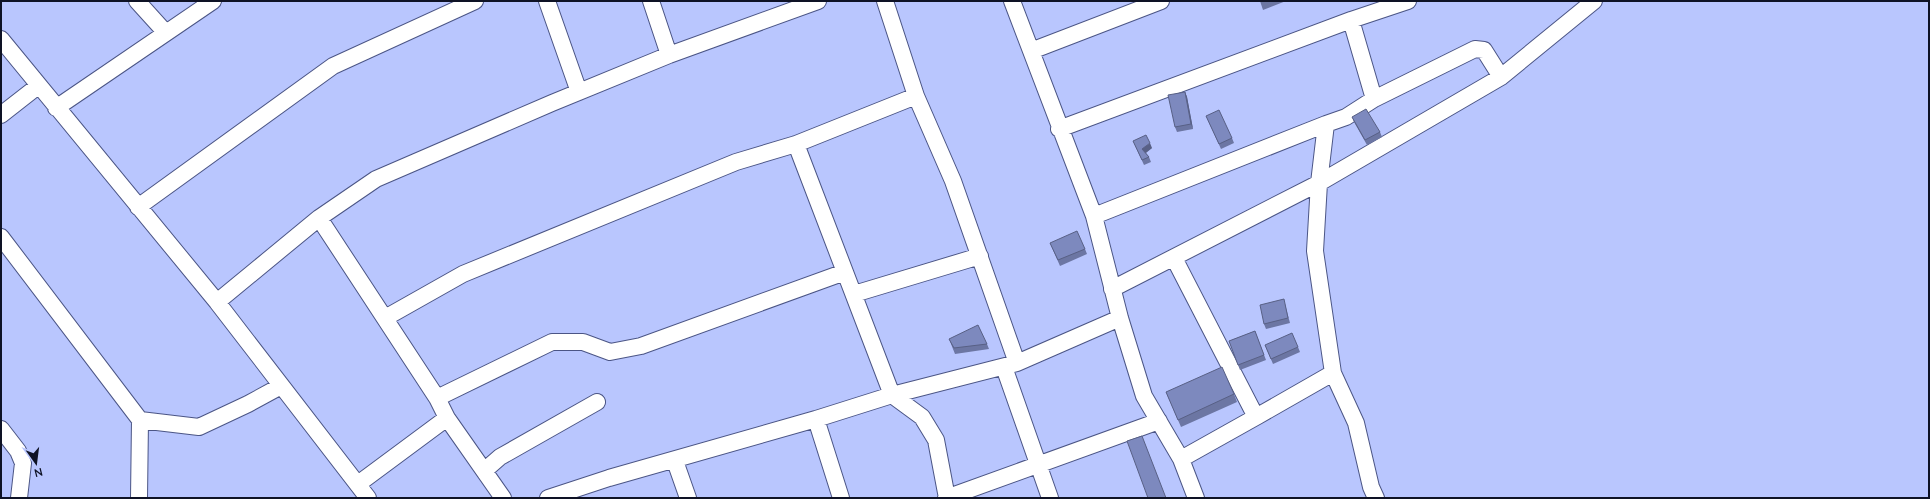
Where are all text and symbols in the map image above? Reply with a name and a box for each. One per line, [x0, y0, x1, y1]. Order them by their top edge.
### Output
north arrow [16, 443, 56, 483]
text: N [32, 464, 44, 480]

